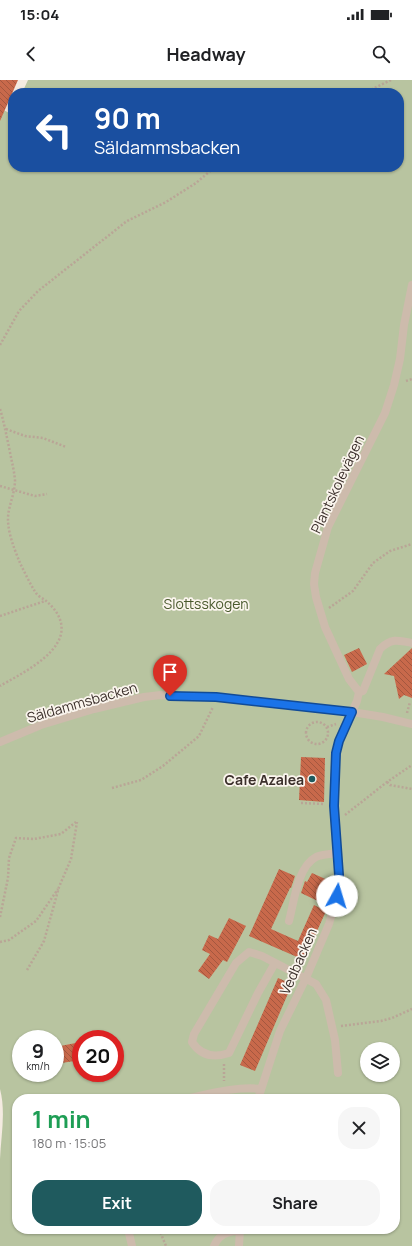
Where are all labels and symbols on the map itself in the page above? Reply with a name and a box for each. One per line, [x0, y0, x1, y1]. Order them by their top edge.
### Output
street label: Plantskolevägen [306, 432, 368, 536]
park label: Slottsskogen [164, 594, 248, 613]
pin [153, 655, 187, 696]
street label: Säldammsbacken [25, 677, 139, 727]
place label: Cafe Azalea [225, 770, 304, 789]
marker: Cafe Azalea [307, 774, 317, 784]
position arrow [316, 875, 358, 917]
street label: Vedbacken [275, 925, 321, 997]
speed limit sign: 20 [72, 1030, 124, 1082]

